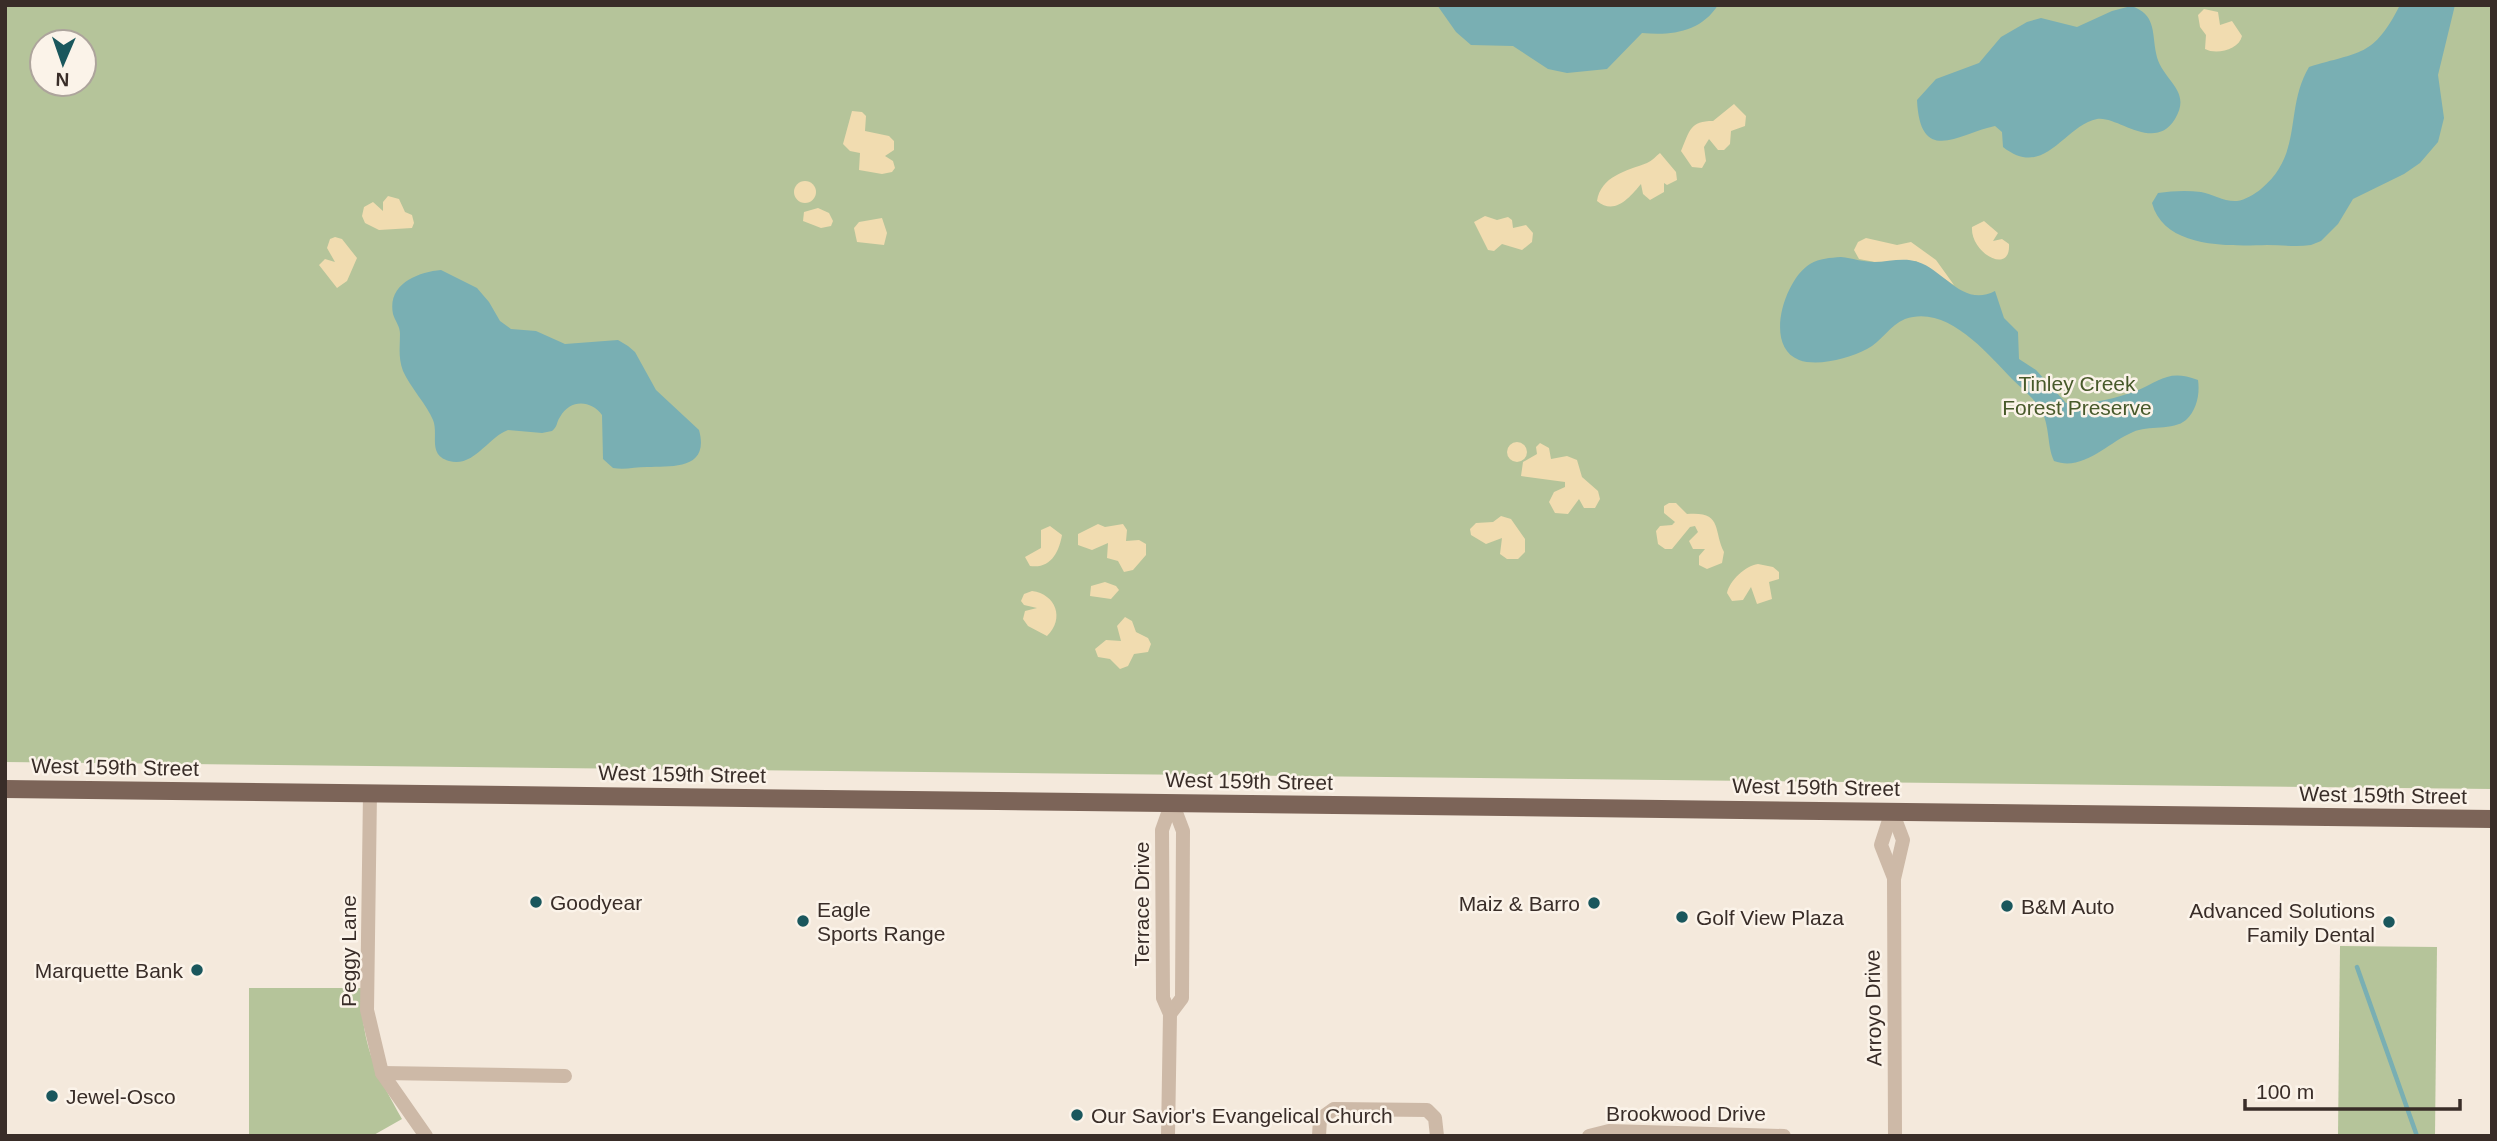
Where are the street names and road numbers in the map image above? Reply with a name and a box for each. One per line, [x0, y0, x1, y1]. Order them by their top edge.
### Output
street label: West 159th Street [31, 754, 199, 780]
street label: West 159th Street [598, 761, 766, 787]
street label: West 159th Street [1165, 768, 1333, 794]
street label: West 159th Street [1732, 774, 1900, 800]
street label: West 159th Street [2299, 782, 2467, 808]
street label: Terrace Drive [1130, 842, 1153, 966]
street label: Peggy Lane [337, 895, 360, 1007]
street label: Arroyo Drive [1860, 949, 1886, 1067]
street label: Brookwood Drive [1606, 1102, 1766, 1125]

